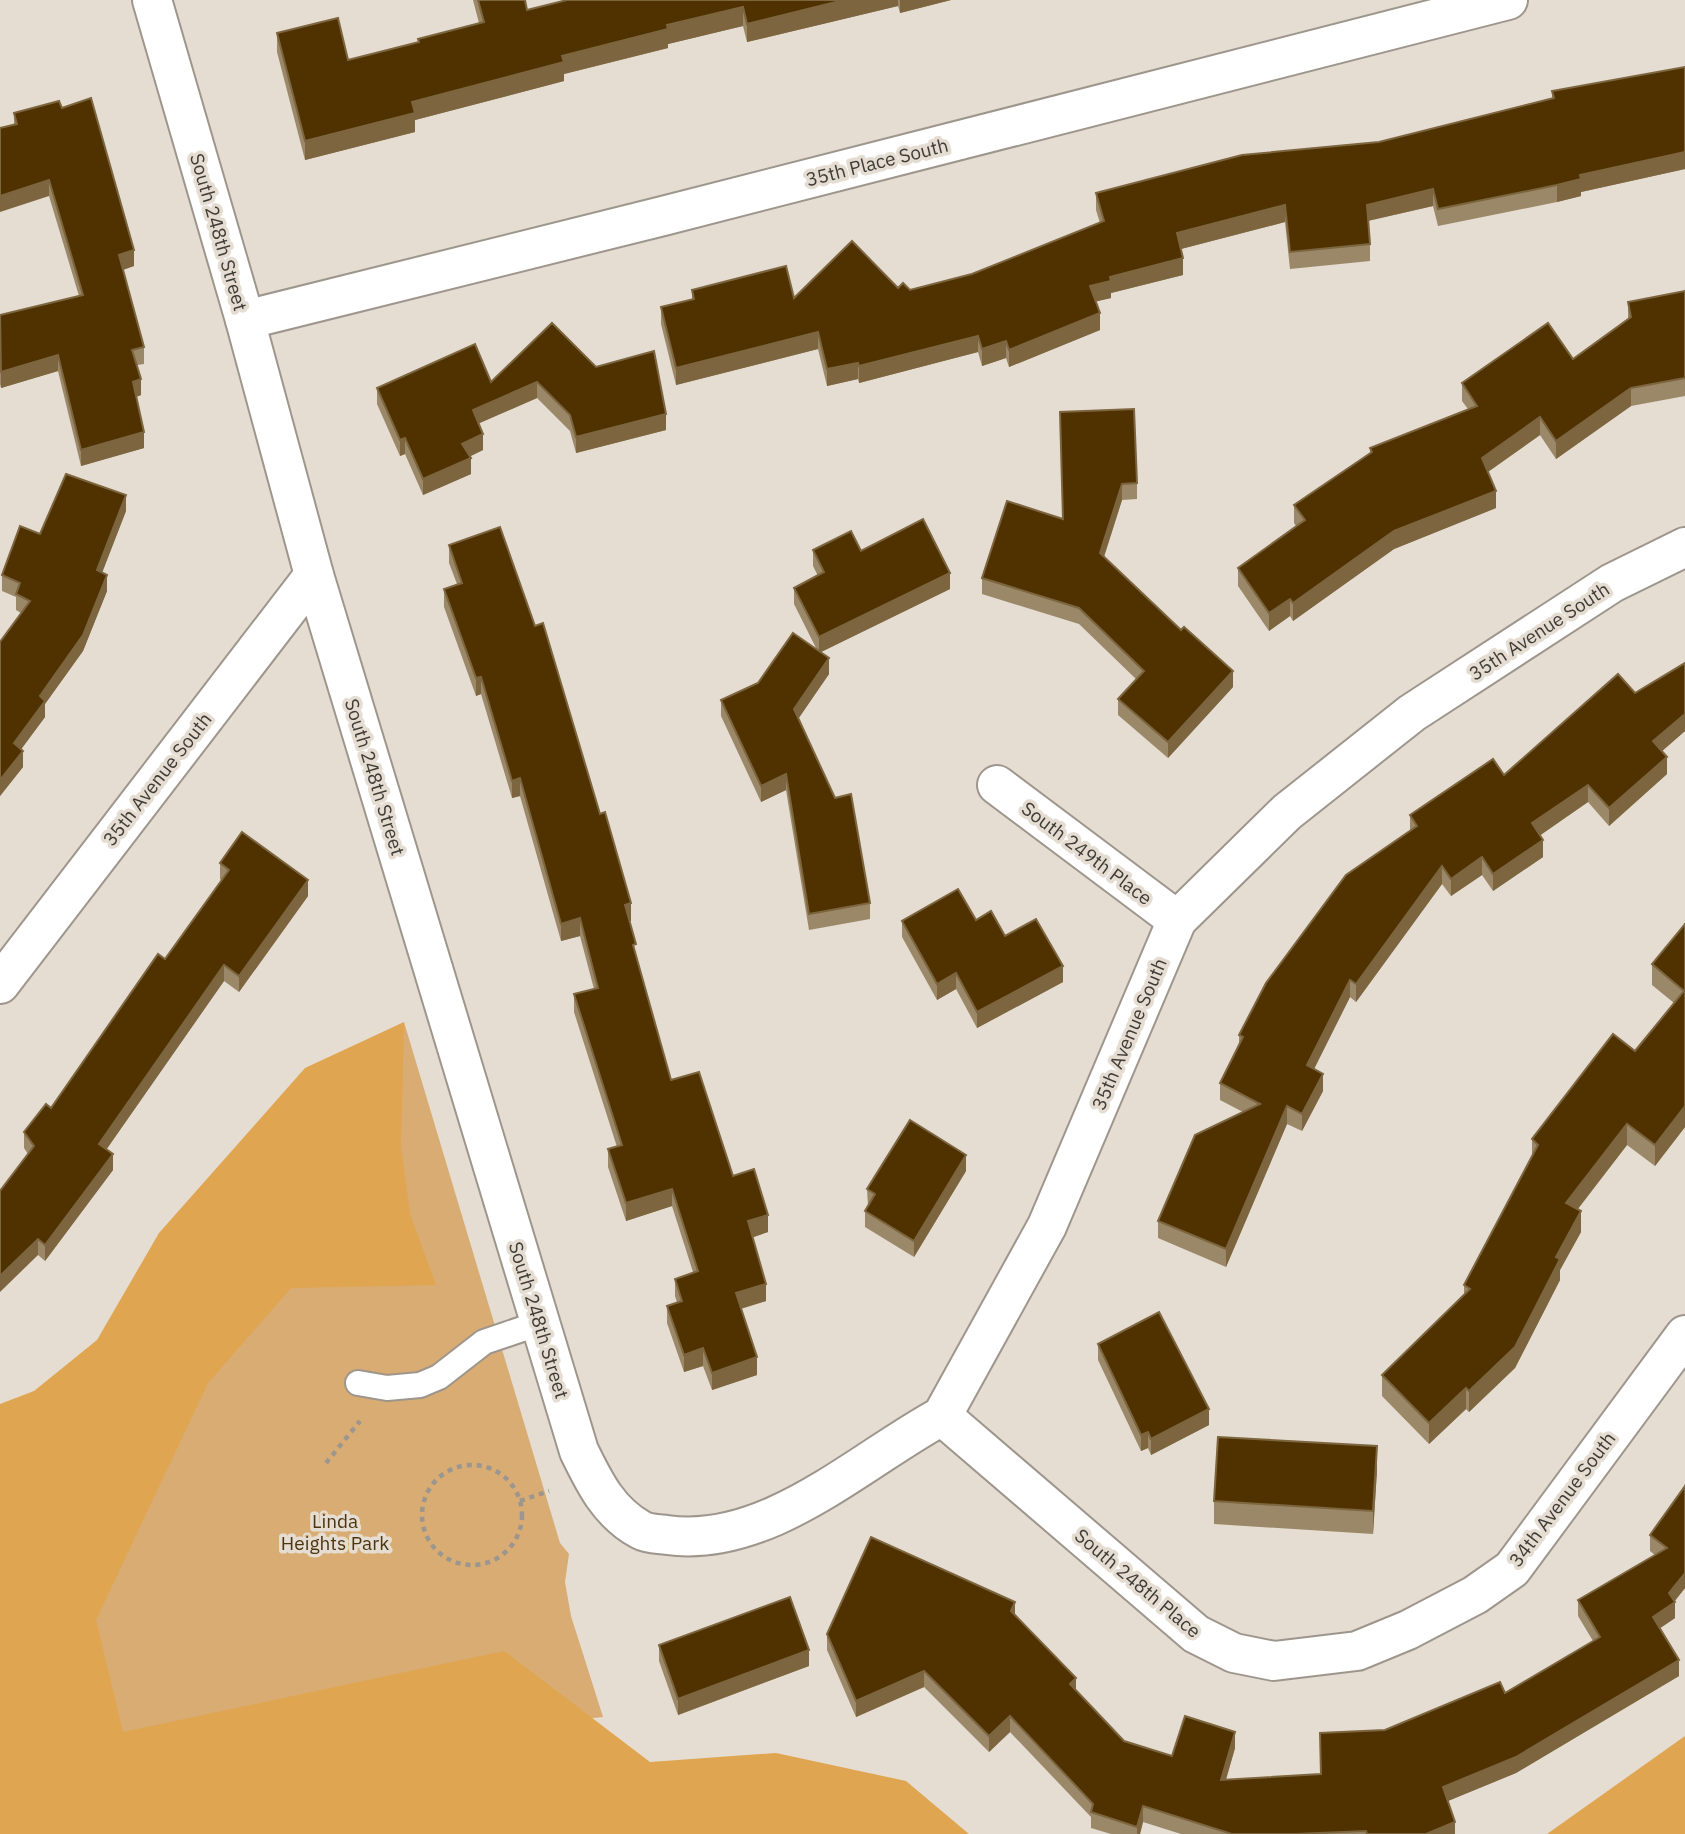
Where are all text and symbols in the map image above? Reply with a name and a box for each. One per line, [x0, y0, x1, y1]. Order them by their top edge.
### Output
street label: 35th Place South [803, 133, 951, 191]
street label: South 248th Street [185, 150, 253, 314]
street label: 35th Avenue South [1464, 577, 1614, 685]
street label: South 248th Street [340, 696, 410, 858]
street label: 35th Avenue South [97, 708, 217, 850]
street label: South 249th Place [1017, 796, 1157, 910]
street label: 35th Avenue South [1086, 954, 1172, 1114]
street label: South 248th Street [504, 1239, 574, 1401]
street label: 34th Avenue South [1503, 1427, 1621, 1571]
park label: Linda Heights Park [281, 1509, 389, 1555]
street label: South 248th Place [1070, 1523, 1206, 1643]

